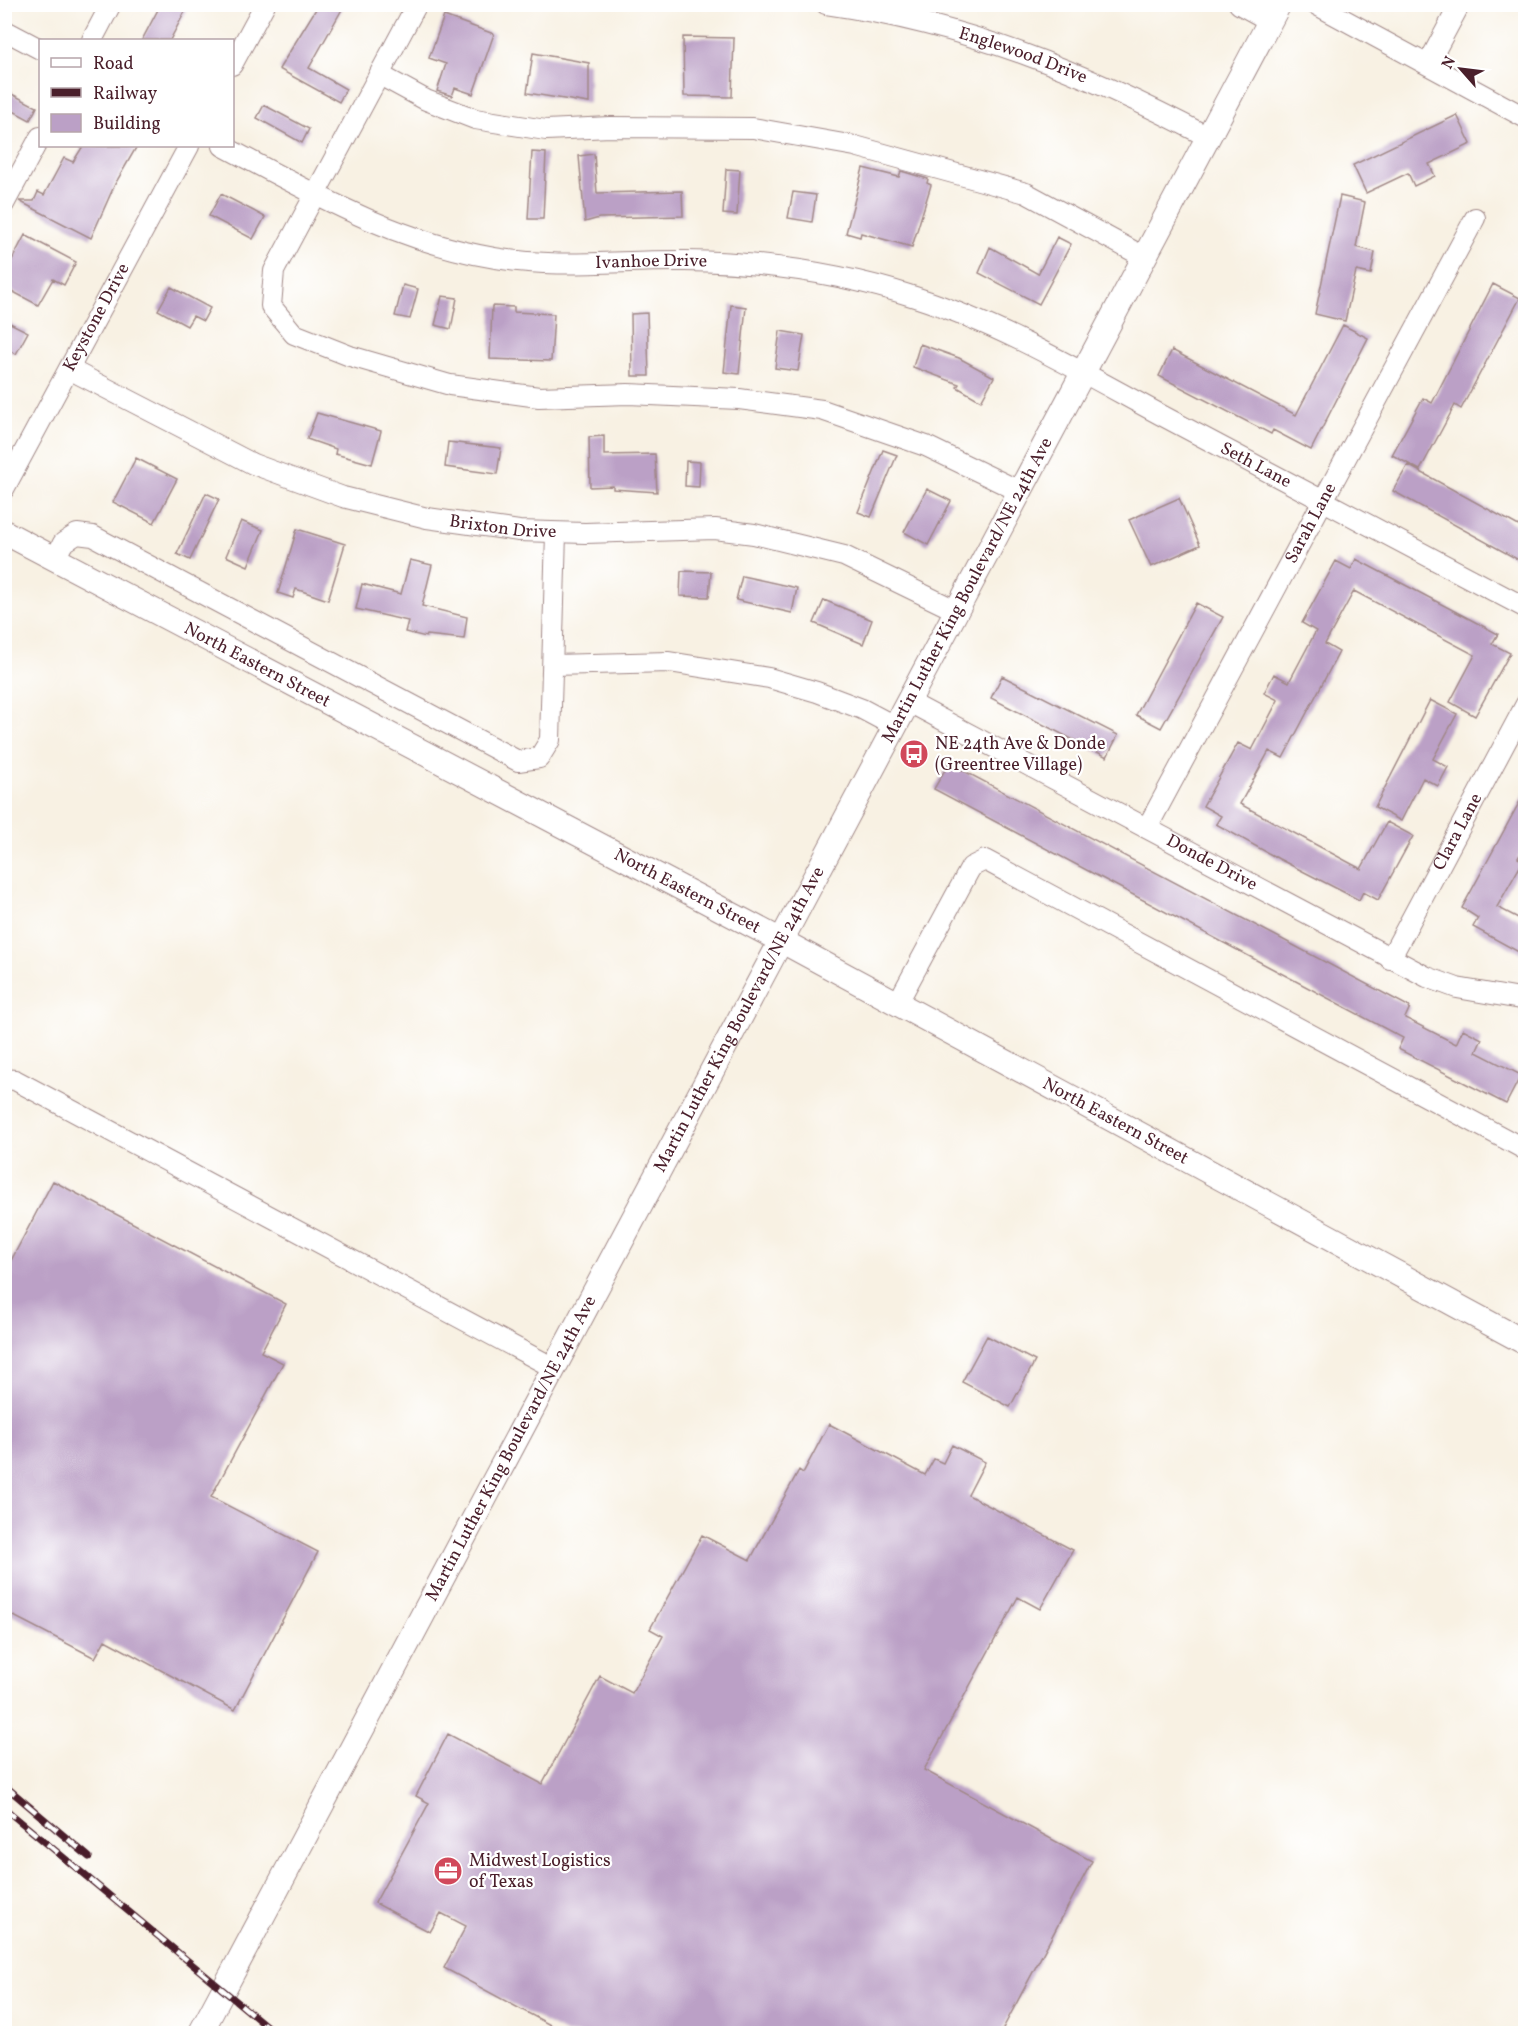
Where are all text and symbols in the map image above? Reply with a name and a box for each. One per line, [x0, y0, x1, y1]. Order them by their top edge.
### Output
street label: Englewood Drive [956, 21, 1091, 90]
legend [39, 39, 234, 147]
north arrow [1431, 39, 1491, 99]
text: Road [93, 52, 134, 77]
text: N [1437, 52, 1462, 73]
text: Railway [93, 82, 157, 107]
text: Building [93, 112, 161, 137]
street label: Ivanhoe Drive [595, 248, 708, 276]
street label: Keystone Drive [57, 259, 136, 376]
street label: Martin Luther King Boulevard/NE 24th Ave [876, 433, 1059, 748]
street label: Seth Lane [1216, 436, 1296, 494]
street label: Sarah Lane [1279, 479, 1343, 568]
street label: Brixton Drive [448, 509, 557, 545]
street label: North Eastern Street [179, 616, 335, 714]
place label: NE 24th Ave & Donde (Greentree Village) [935, 732, 1105, 778]
bus stop icon: NE 24th Ave & Donde (Greentree Village) [898, 738, 930, 770]
street label: Clara Lane [1427, 789, 1489, 875]
street label: Donde Drive [1162, 828, 1262, 897]
street label: North Eastern Street [610, 842, 765, 940]
street label: Martin Luther King Boulevard/NE 24th Ave [648, 862, 831, 1177]
street label: North Eastern Street [1038, 1072, 1193, 1171]
street label: Martin Luther King Boulevard/NE 24th Ave [420, 1291, 603, 1606]
place label: Midwest Logistics of Texas [469, 1849, 611, 1895]
office icon: Midwest Logistics of Texas [432, 1855, 464, 1887]

